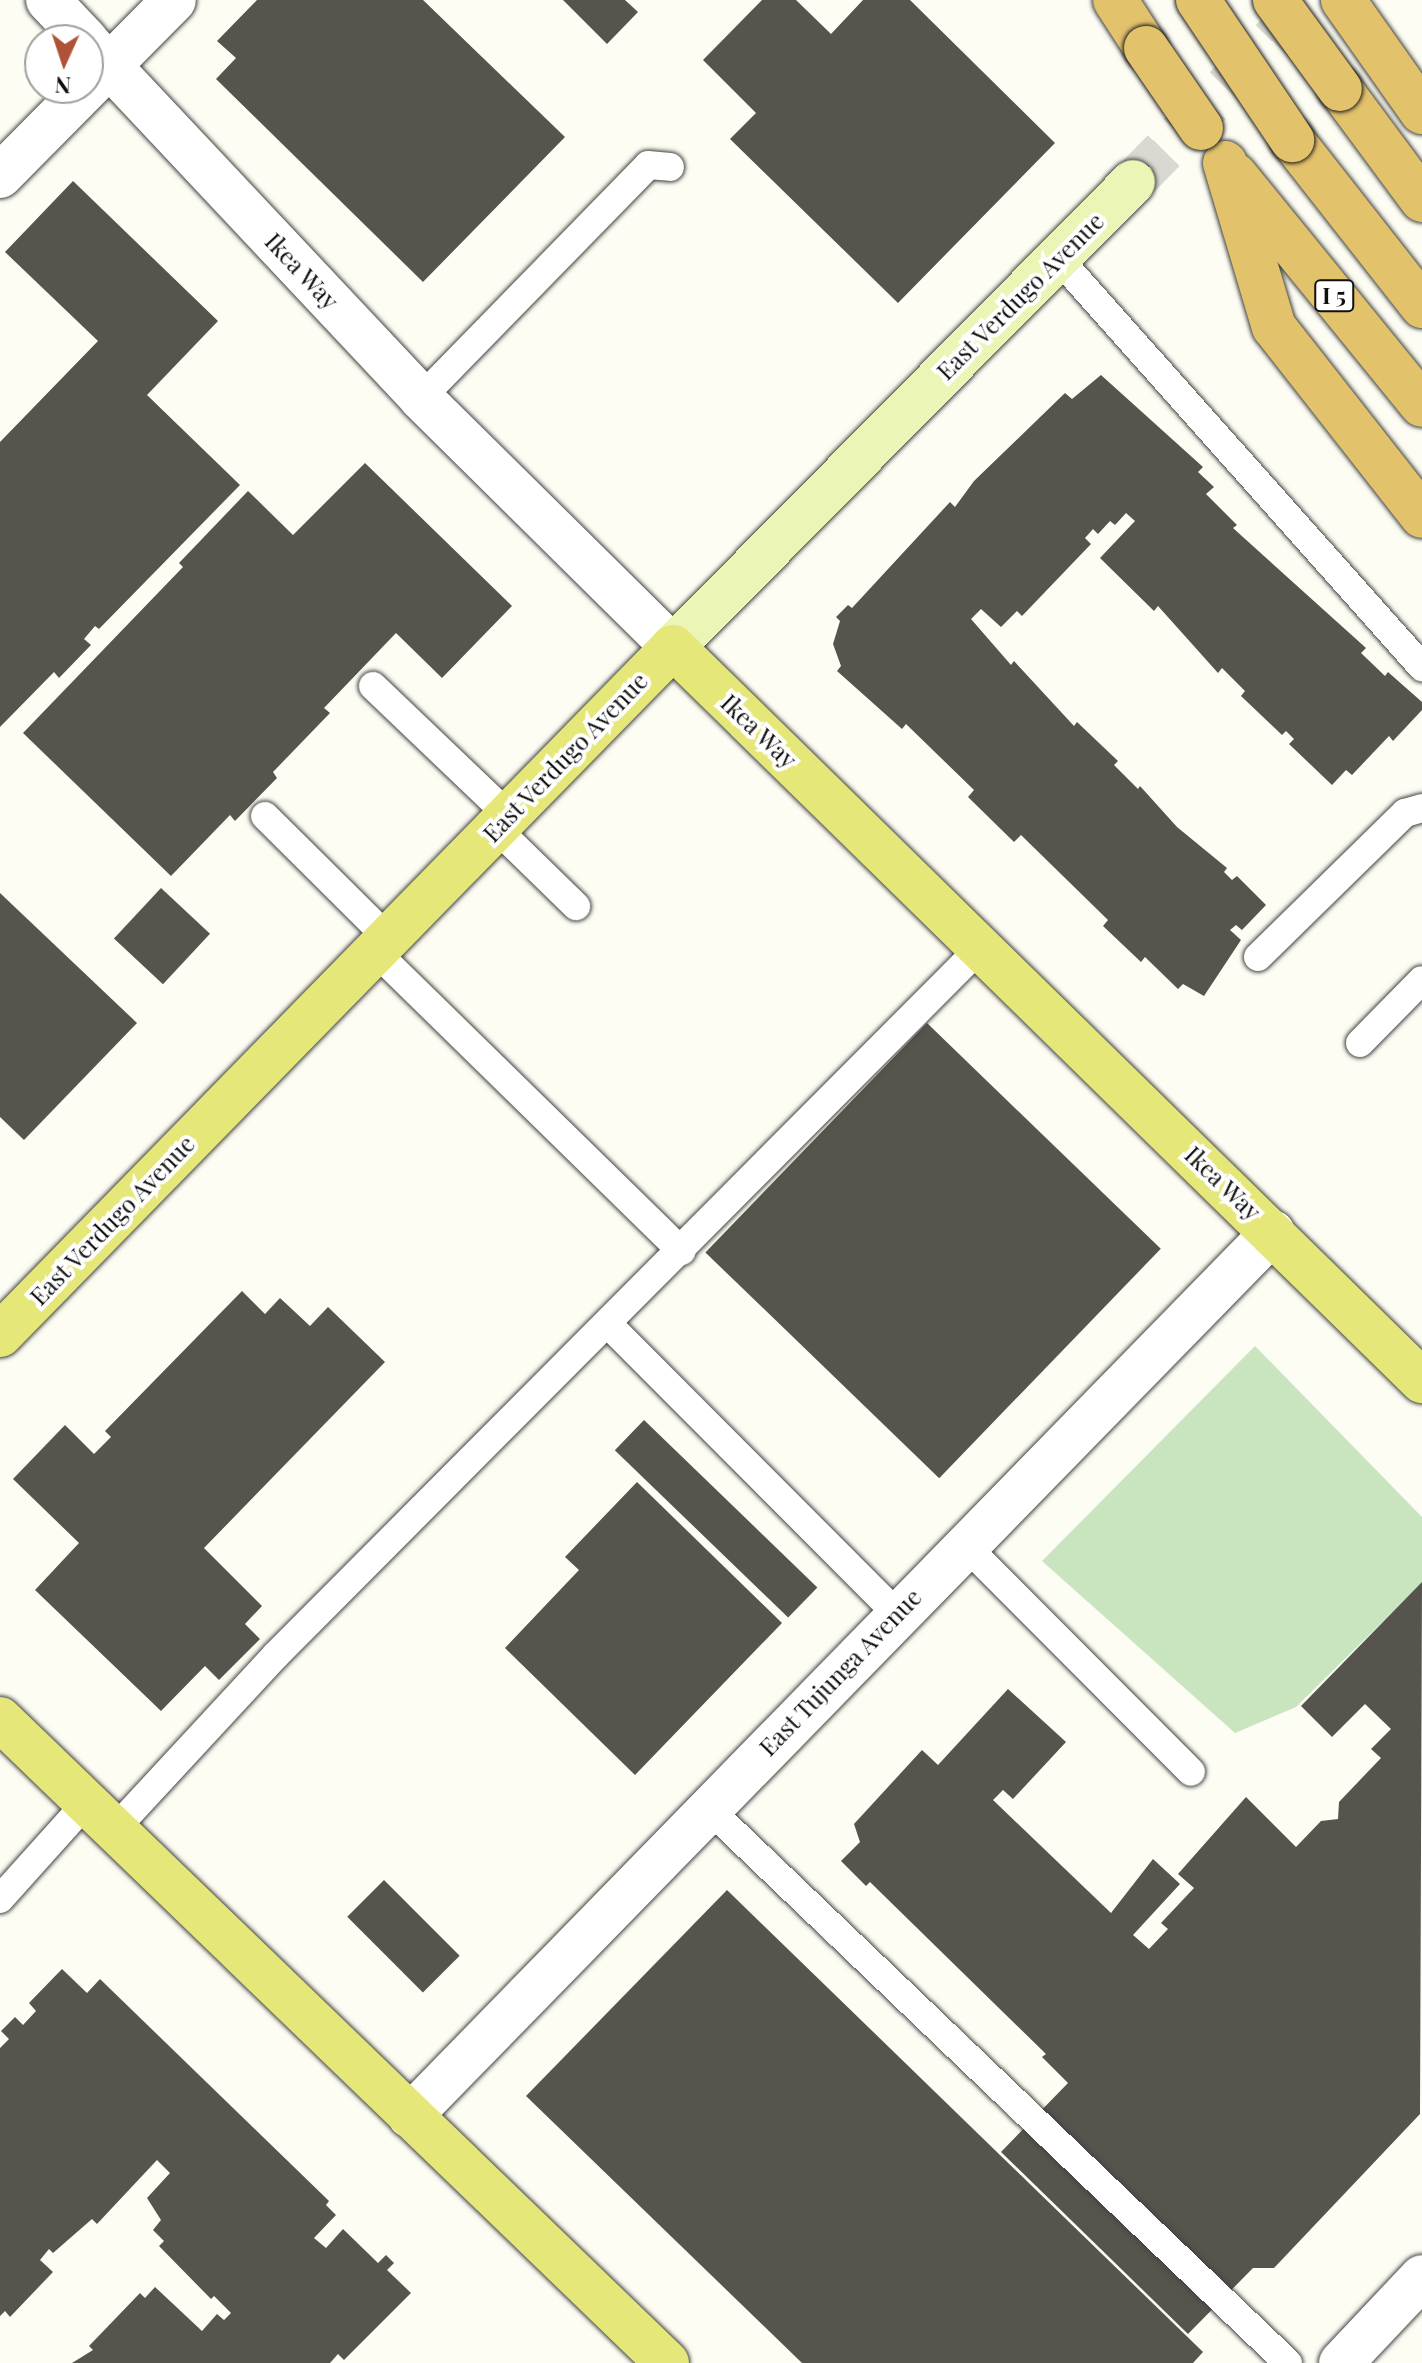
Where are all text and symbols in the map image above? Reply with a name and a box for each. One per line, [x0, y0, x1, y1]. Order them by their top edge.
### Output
north arrow [24, 24, 104, 104]
text: N [54, 71, 72, 101]
street label: East Verdugo Avenue [930, 206, 1110, 386]
street label: Ikea Way [259, 226, 345, 316]
road number: I 5 [1314, 278, 1354, 314]
street label: East Verdugo Avenue [476, 666, 654, 848]
street label: Ikea Way [715, 688, 803, 774]
street label: East Verdugo Avenue [23, 1129, 201, 1311]
street label: Ikea Way [1179, 1140, 1267, 1226]
street label: East Tujunga Avenue [752, 1582, 928, 1762]

